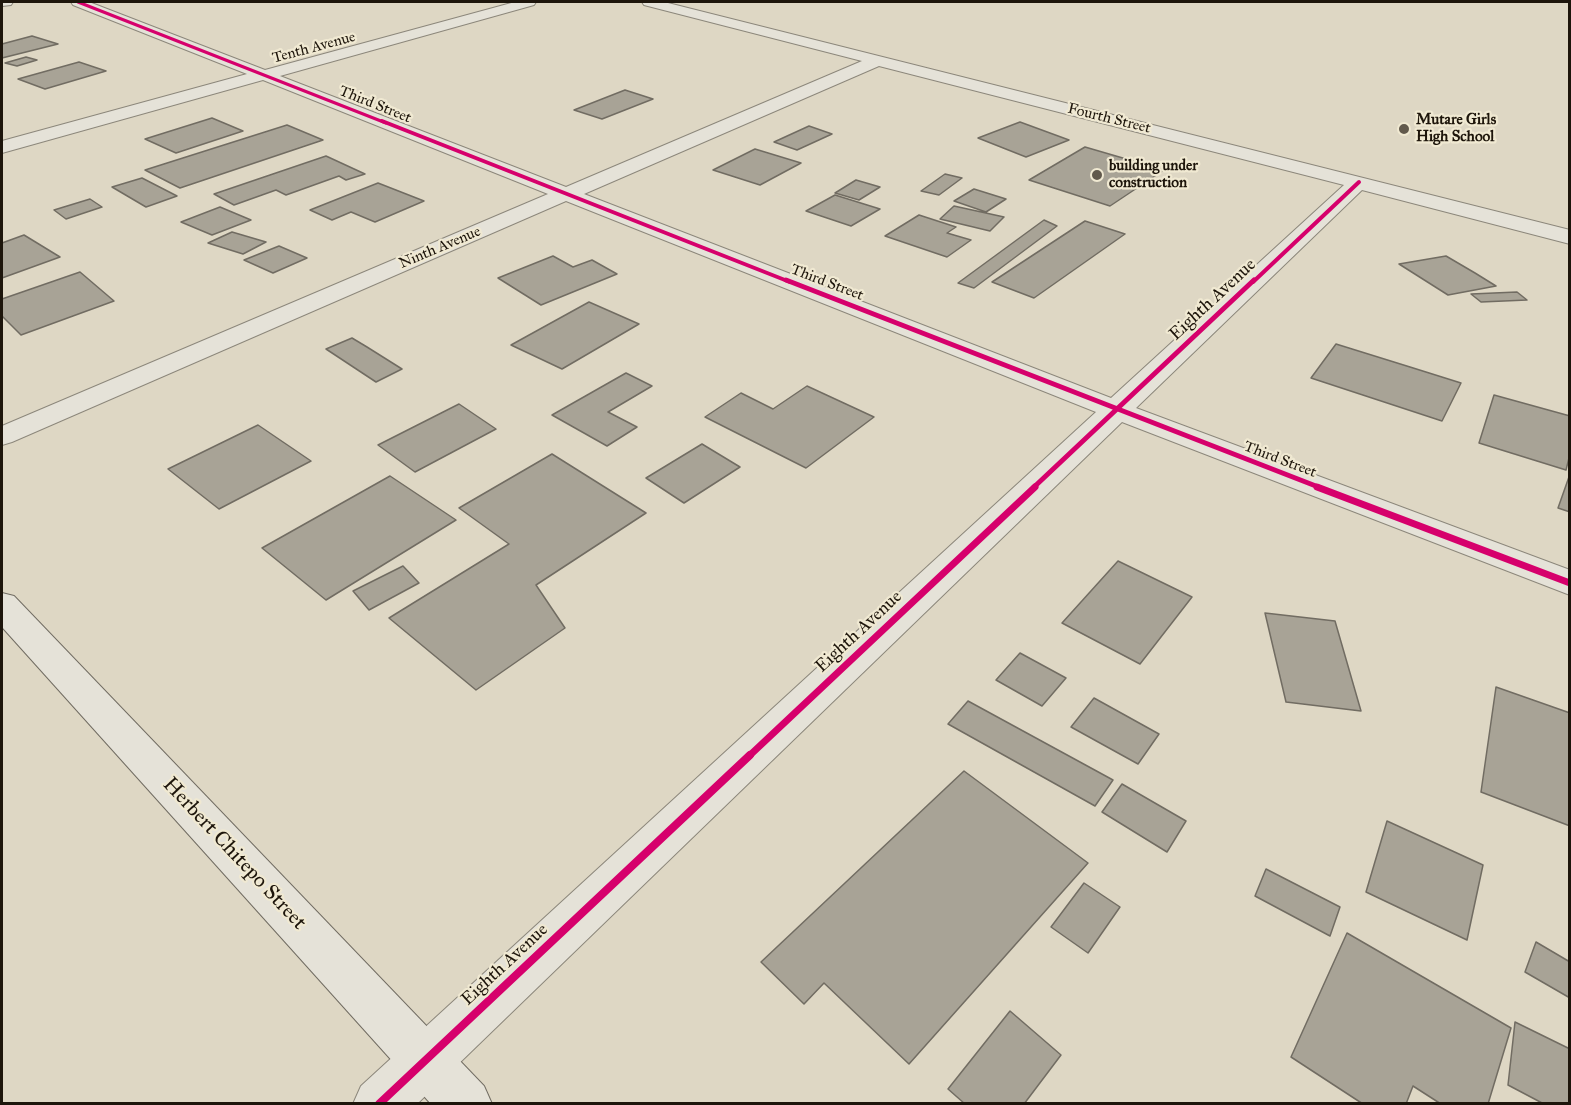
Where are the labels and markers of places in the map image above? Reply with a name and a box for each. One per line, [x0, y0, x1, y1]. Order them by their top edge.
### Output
place label: Mutare Girls High School [1416, 111, 1496, 146]
marker: Mutare Girls High School [1397, 122, 1411, 136]
place label: building under construction [1109, 157, 1198, 192]
marker: building under construction [1090, 168, 1104, 182]

